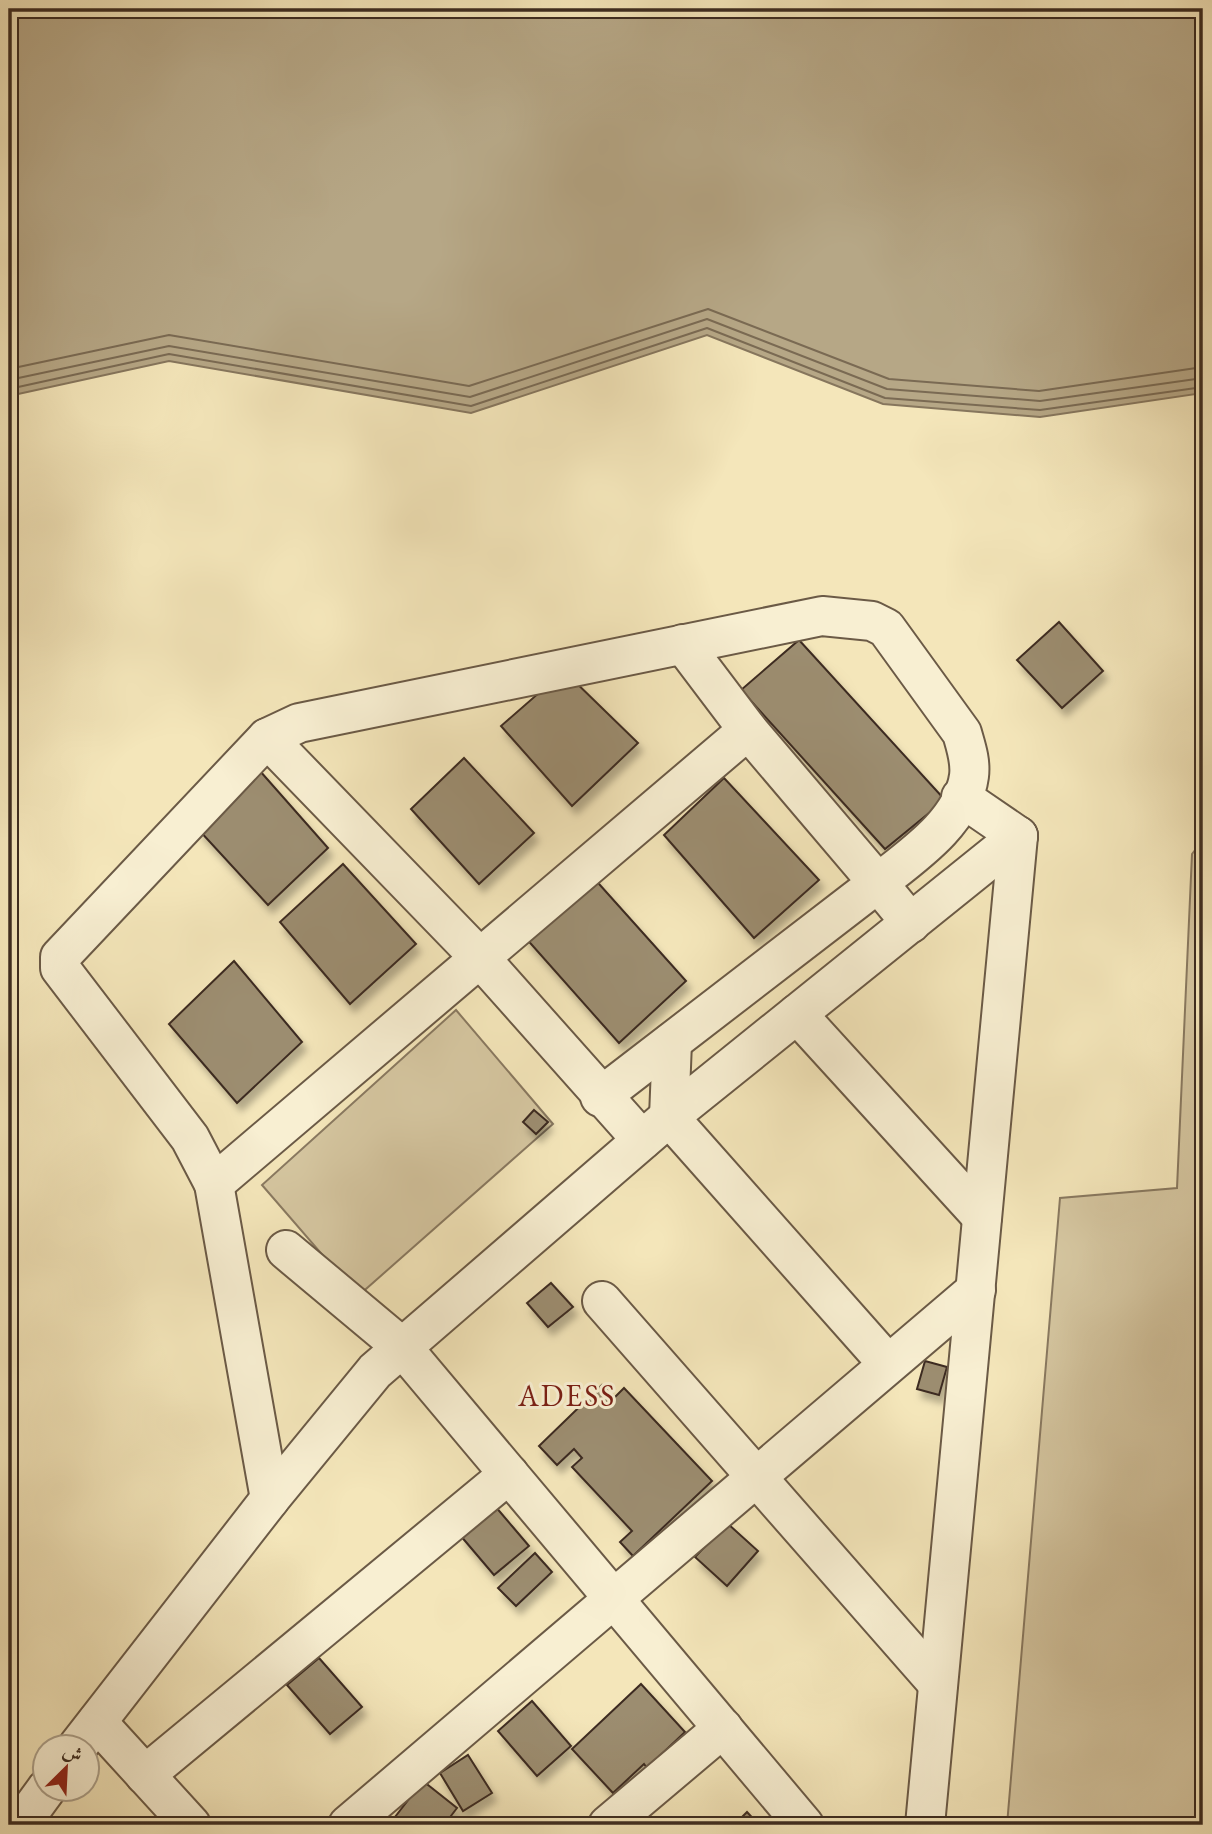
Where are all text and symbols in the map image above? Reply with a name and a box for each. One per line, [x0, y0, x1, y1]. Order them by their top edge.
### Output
district label: ADESS [517, 1376, 616, 1415]
north arrow [32, 1732, 102, 1802]
text: ش [59, 1738, 86, 1768]

